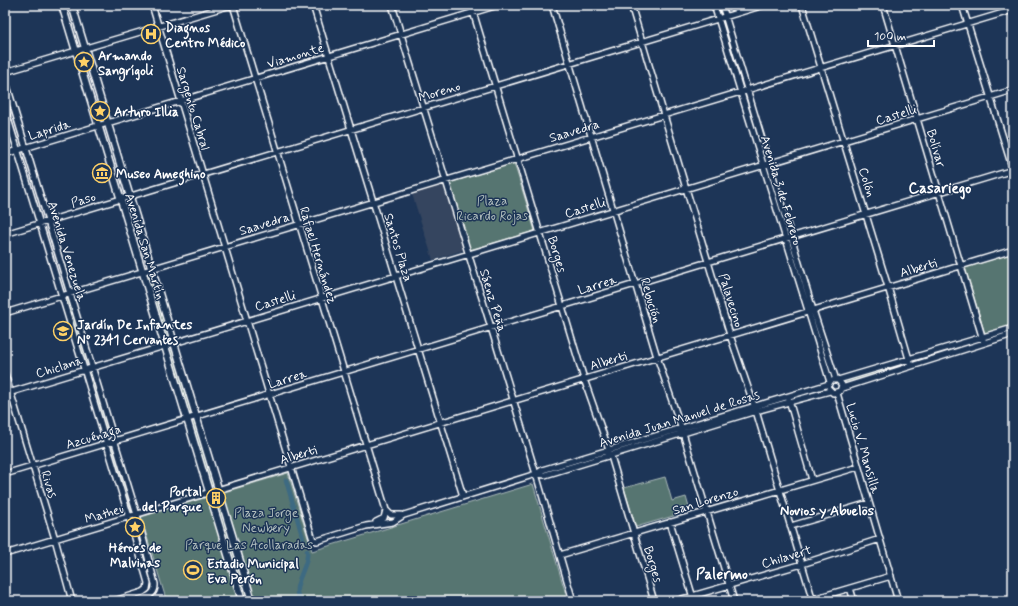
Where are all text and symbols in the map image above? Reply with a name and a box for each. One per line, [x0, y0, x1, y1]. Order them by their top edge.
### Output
place label: Diagnos Centro Médico [165, 20, 246, 52]
scale bar [868, 22, 934, 48]
hospital icon: Diagnos Centro Médico [140, 23, 162, 45]
text: 100 m [874, 29, 906, 45]
street label: Viamonte [265, 40, 326, 73]
place label: Armando Sangrígoli [98, 48, 154, 82]
place icon: Armando Sangrígoli [73, 51, 95, 73]
street label: Sargento Cabral [171, 65, 213, 153]
street label: Moreno [416, 78, 462, 107]
place icon: Arturo Illia [89, 100, 111, 122]
street label: Castelli [874, 101, 919, 130]
place label: Arturo Illia [114, 104, 179, 121]
street label: Laprida [26, 116, 73, 145]
street label: Saavedra [547, 116, 602, 147]
street label: Bolívar [922, 128, 949, 170]
street label: Avenida 3 de Febrero [756, 134, 805, 247]
museum icon: Museo Ameghino [91, 162, 113, 184]
place label: Museo Ameghino [116, 166, 206, 186]
street label: Colón [854, 166, 879, 199]
district label: Casariego [909, 179, 971, 200]
street label: Paso [69, 189, 98, 212]
street label: Avenida San Martín [120, 191, 169, 302]
park label: Plaza Ricardo Rojas [456, 193, 528, 225]
street label: Castelli [563, 194, 608, 223]
street label: Avenida Venezuela [43, 199, 90, 304]
street label: Rafael Hernández [295, 205, 341, 306]
street label: Saavedra [237, 209, 292, 240]
street label: Santos Plaza [379, 211, 416, 284]
street label: Borges [542, 234, 570, 275]
street label: Alberti [898, 255, 939, 282]
street label: Sáenz Peña [475, 267, 510, 334]
street label: Larrea [576, 271, 619, 299]
street label: Palavecino [714, 271, 747, 329]
street label: Rebución [636, 276, 665, 325]
street label: Castelli [253, 287, 298, 316]
place label: Jardín De Infantes Nº 2341 Cervantes [77, 317, 192, 349]
school or university icon: Jardín De Infantes Nº 2341 Cervantes [52, 320, 74, 342]
street label: Alberti [588, 348, 629, 375]
street label: Chiclana [34, 352, 85, 383]
street label: Larrea [266, 365, 309, 393]
street label: Avenida Juan Manuel de Rosas [597, 387, 762, 452]
street label: Lucio V. Mansilla [842, 401, 884, 496]
street label: Azcuénaga [64, 421, 124, 456]
street label: Alberti [278, 442, 319, 469]
street label: Rivas [36, 468, 61, 500]
street label: San Lorenzo [670, 483, 741, 520]
place label: Portal del Parque [142, 484, 203, 516]
building icon: Portal del Parque [205, 487, 227, 509]
street label: Matheu [83, 500, 126, 528]
district label: Novios y Abuelos [780, 502, 875, 520]
park label: Plaza Jorge Newbery [234, 505, 298, 537]
place icon: Héroes de Malvinas [124, 516, 146, 538]
park label: Parque Las Acollaradas [185, 537, 313, 554]
place label: Héroes de Malvinas [109, 540, 161, 572]
street label: Chilavert [759, 542, 813, 573]
street label: Borges [638, 544, 666, 585]
place label: Estadio Municipal Eva Perón [207, 556, 299, 588]
sports icon: Estadio Municipal Eva Perón [182, 559, 204, 581]
district label: Palermo [696, 565, 748, 585]

